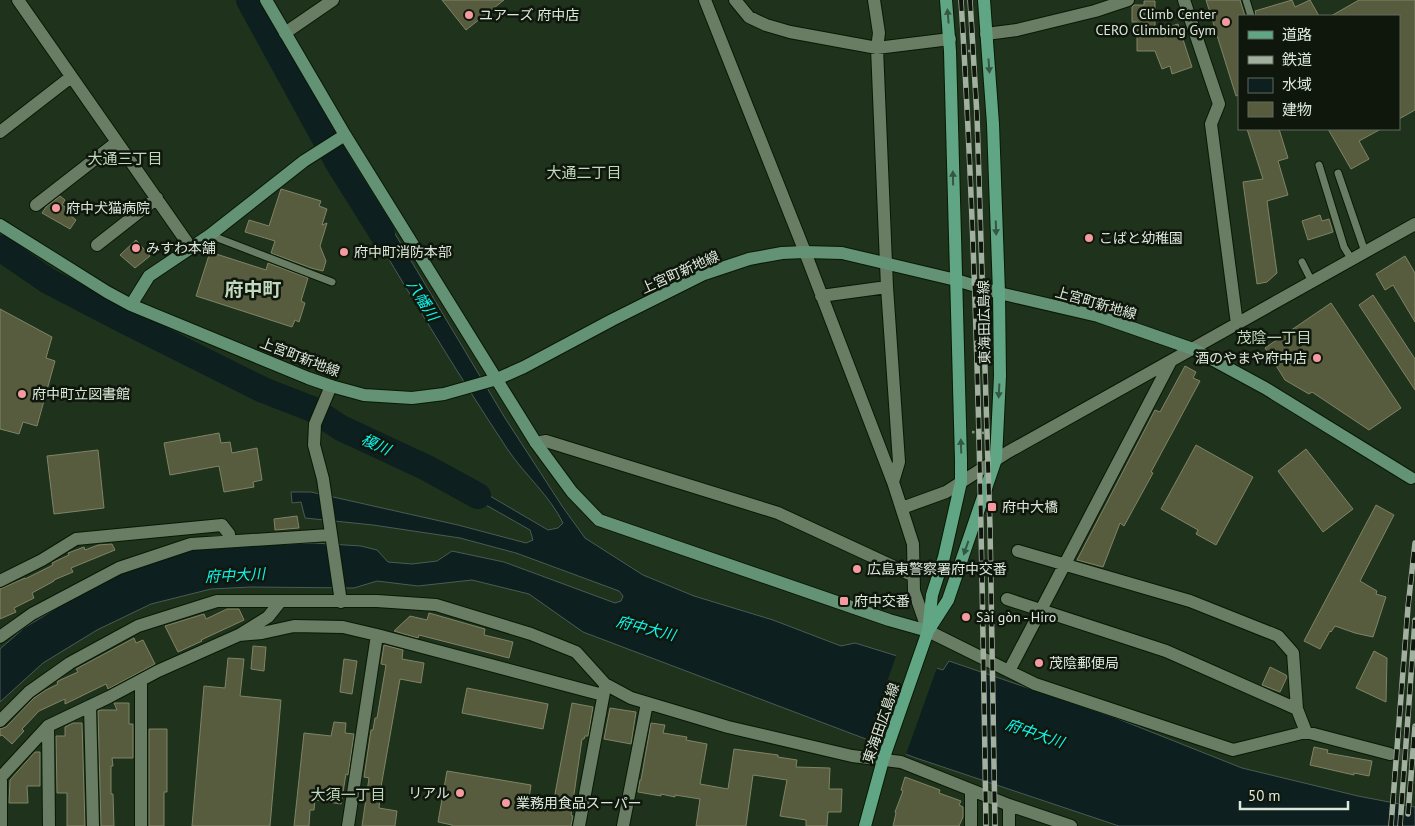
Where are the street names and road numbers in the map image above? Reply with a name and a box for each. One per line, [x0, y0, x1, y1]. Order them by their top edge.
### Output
street label: 上宮町新地線 [638, 247, 722, 297]
street label: 東海田広島線 [974, 280, 994, 364]
street label: 上宮町新地線 [1053, 283, 1139, 323]
street label: 上宮町新地線 [258, 334, 342, 380]
street label: 東海田広島線 [859, 680, 903, 766]

